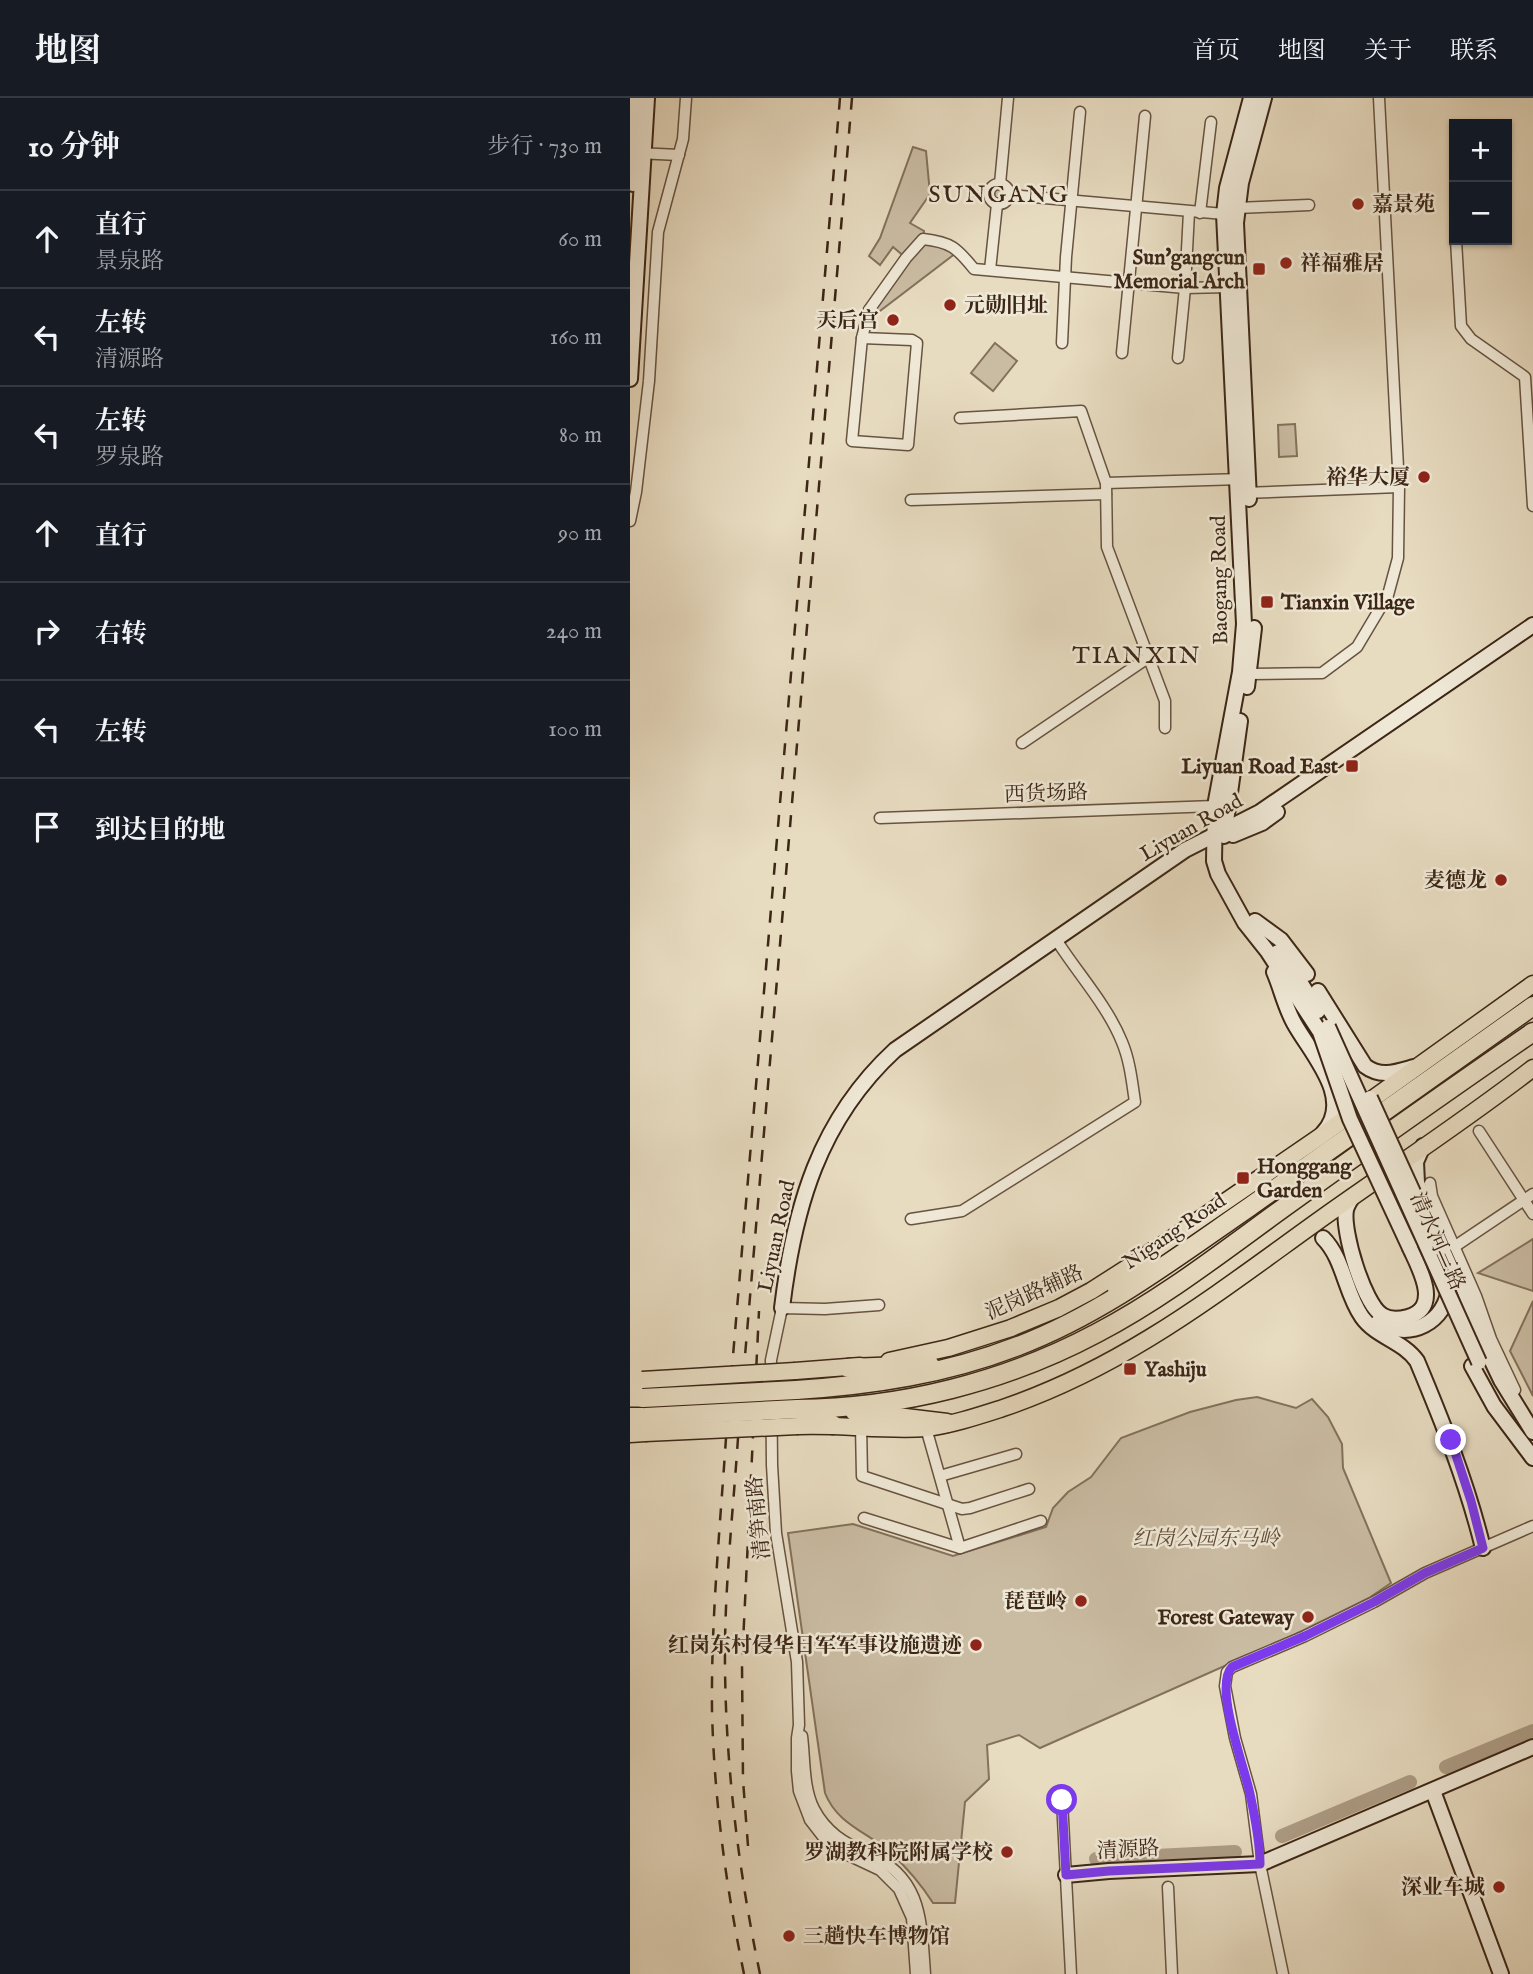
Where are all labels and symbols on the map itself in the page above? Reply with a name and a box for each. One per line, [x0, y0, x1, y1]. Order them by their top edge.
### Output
district label: SUNGANG [928, 180, 1070, 211]
place label: 嘉景苑 [1372, 192, 1435, 219]
marker: 嘉景苑 [1350, 196, 1366, 212]
place label: Sun'gangcun Memorial Arch [1114, 245, 1246, 296]
place label: 祥福雅居 [1300, 251, 1384, 278]
marker: 祥福雅居 [1278, 255, 1294, 271]
marker: Sun'gangcun Memorial Arch [1251, 261, 1267, 277]
place label: 元勋旧址 [964, 293, 1048, 320]
marker: 元勋旧址 [942, 297, 958, 313]
place label: 天后宫 [816, 308, 879, 335]
marker: 天后宫 [885, 312, 901, 328]
place label: 裕华大厦 [1326, 465, 1410, 492]
marker: 裕华大厦 [1416, 469, 1432, 485]
street label: Baogang Road [1206, 514, 1235, 645]
place label: Tianxin Village [1280, 590, 1415, 617]
marker: Tianxin Village [1259, 594, 1275, 610]
district label: TIANXIN [1072, 641, 1202, 672]
place label: Liyuan Road East [1181, 754, 1339, 781]
marker: Liyuan Road East [1344, 758, 1360, 774]
street label: 西货场路 [1004, 780, 1088, 809]
street label: Liyuan Road [1136, 788, 1249, 868]
place label: 麦德龙 [1424, 868, 1487, 895]
marker: 麦德龙 [1493, 872, 1509, 888]
place label: Honggang Garden [1257, 1154, 1352, 1205]
marker: Honggang Garden [1235, 1170, 1251, 1186]
street label: Liyuan Road [752, 1177, 803, 1295]
street label: Nigang Road [1118, 1187, 1232, 1277]
street label: 清水河三路 [1403, 1188, 1470, 1295]
street label: 泥岗路辅路 [981, 1260, 1088, 1327]
place label: Yashiju [1144, 1357, 1207, 1384]
marker: Yashiju [1122, 1361, 1138, 1377]
route end [1435, 1424, 1466, 1455]
street label: 清笋南路 [742, 1475, 777, 1561]
park label: 红岗公园东马岭 [1133, 1526, 1281, 1553]
place label: 琵琶岭 [1004, 1589, 1067, 1616]
marker: 琵琶岭 [1073, 1593, 1089, 1609]
place label: Forest Gateway [1157, 1605, 1295, 1632]
marker: Forest Gateway [1300, 1609, 1316, 1625]
place label: 红岗东村侵华日军军事设施遗迹 [668, 1633, 962, 1660]
marker: 红岗东村侵华日军军事设施遗迹 [968, 1637, 984, 1653]
route start [1046, 1784, 1077, 1815]
street label: 清源路 [1096, 1835, 1160, 1866]
place label: 罗湖教科院附属学校 [804, 1840, 993, 1867]
marker: 罗湖教科院附属学校 [999, 1844, 1015, 1860]
place label: 深业车城 [1401, 1875, 1485, 1902]
marker: 深业车城 [1491, 1879, 1507, 1895]
place label: 三趟快车博物馆 [803, 1924, 950, 1951]
marker: 三趟快车博物馆 [781, 1928, 797, 1944]

